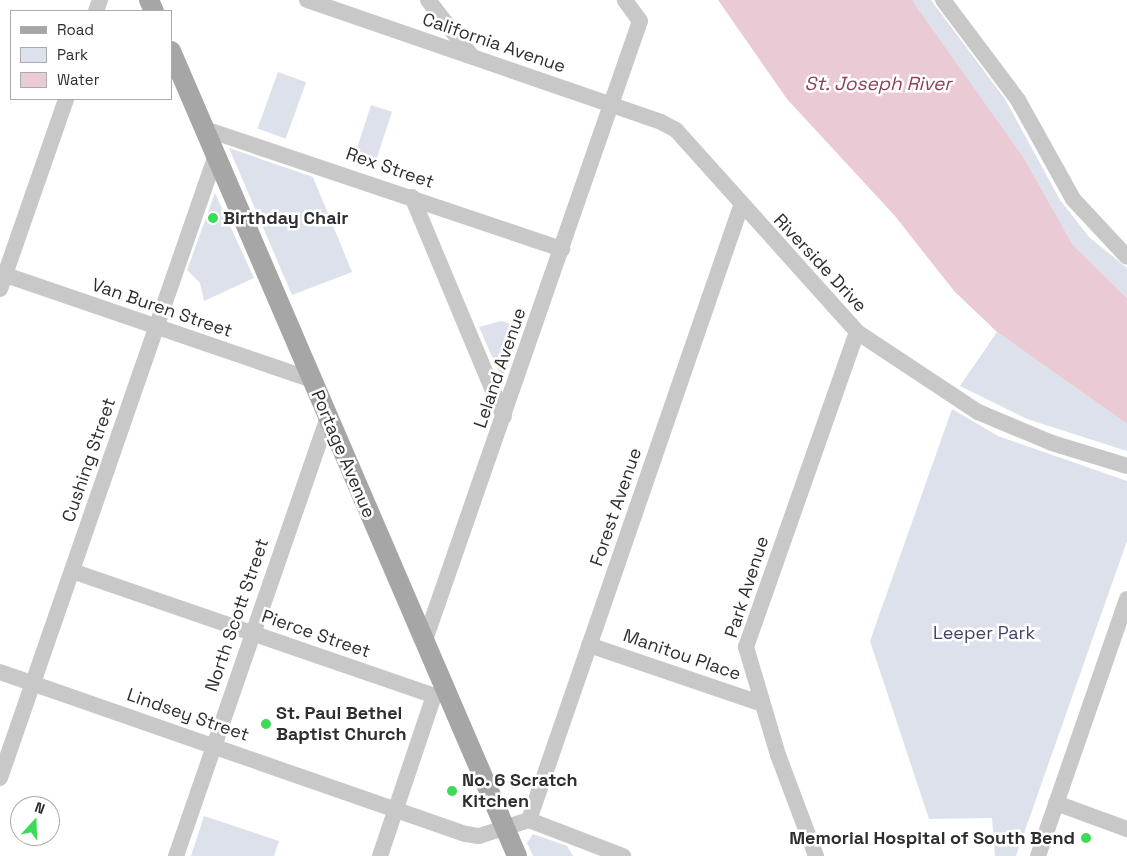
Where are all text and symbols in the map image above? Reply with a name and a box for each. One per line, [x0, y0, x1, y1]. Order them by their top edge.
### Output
street label: California Avenue [419, 8, 569, 78]
legend [10, 10, 172, 100]
text: Road [57, 20, 94, 39]
text: Park [57, 45, 88, 64]
text: Water [57, 70, 99, 89]
water label: St. Joseph River [804, 73, 952, 95]
street label: Rex Street [343, 143, 437, 193]
place label: Birthday Chair [223, 207, 348, 229]
street label: Riverside Drive [769, 209, 871, 317]
marker: Birthday Chair [207, 212, 219, 224]
street label: Van Buren Street [89, 274, 235, 342]
street label: Leland Avenue [469, 305, 531, 431]
street label: Portage Avenue [306, 387, 380, 521]
street label: Cushing Street [58, 395, 120, 525]
street label: Forest Avenue [586, 445, 646, 569]
street label: Park Avenue [720, 533, 774, 641]
street label: North Scott Street [201, 536, 273, 694]
street label: Pierce Street [259, 605, 373, 663]
park label: Leeper Park [933, 622, 1035, 644]
street label: Manitou Place [620, 625, 744, 685]
street label: Lindsey Street [124, 684, 252, 746]
place label: St. Paul Bethel Baptist Church [276, 703, 407, 746]
marker: St. Paul Bethel Baptist Church [260, 718, 272, 730]
place label: No. 6 Scratch Kitchen [462, 770, 578, 812]
marker: No. 6 Scratch Kitchen [446, 785, 458, 797]
north arrow [10, 796, 60, 846]
text: N [32, 798, 47, 818]
place label: Memorial Hospital of South Bend [789, 827, 1075, 849]
marker: Memorial Hospital of South Bend [1079, 831, 1093, 845]

